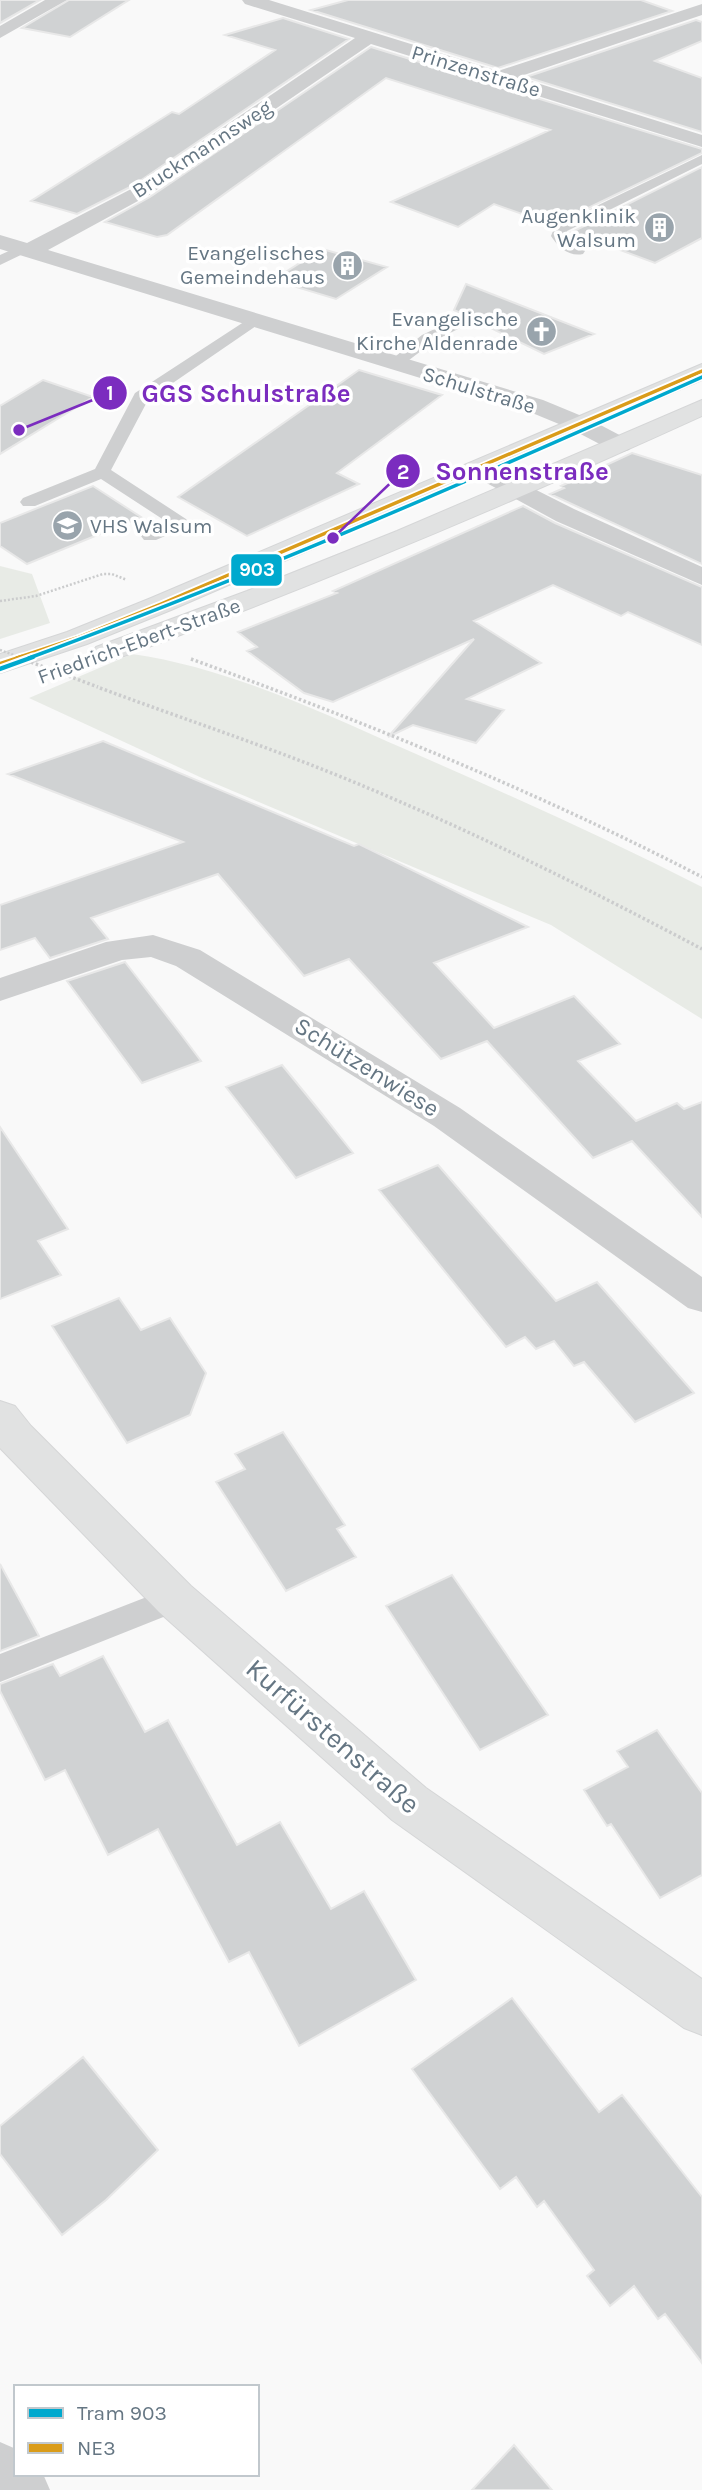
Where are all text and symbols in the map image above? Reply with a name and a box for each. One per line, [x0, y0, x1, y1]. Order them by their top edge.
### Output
street label: Prinzenstraße [409, 40, 543, 102]
street label: Bruckmannsweg [128, 95, 276, 203]
place label: Augenklinik Walsum [521, 204, 636, 252]
building icon: Augenklinik Walsum [642, 211, 676, 245]
place label: Evangelisches Gemeindehaus [180, 241, 325, 289]
building icon: Evangelisches Gemeindehaus [331, 248, 365, 282]
place label: Evangelische Kirche Aldenrade [356, 307, 518, 355]
church icon: Evangelische Kirche Aldenrade [524, 314, 558, 348]
street label: Schulstraße [420, 361, 538, 419]
callout: GGS Schulstraße [93, 369, 365, 416]
text: GGS Schulstraße [141, 378, 351, 409]
text: 1 [106, 381, 114, 405]
callout: Sonnenstraße [386, 448, 623, 495]
text: Sonnenstraße [435, 456, 609, 487]
text: 2 [397, 460, 409, 484]
school or university icon: VHS Walsum [50, 509, 84, 543]
place label: VHS Walsum [90, 514, 212, 538]
line badge: 903 [230, 553, 283, 587]
text: 903 [239, 559, 275, 581]
street label: Friedrich-Ebert-Straße [34, 593, 244, 689]
street label: Schützenwiese [290, 1011, 444, 1123]
street label: Kurfürstenstraße [239, 1652, 427, 1820]
legend [14, 2385, 259, 2476]
text: Tram 903 [77, 2401, 167, 2425]
text: NE3 [77, 2436, 116, 2460]

